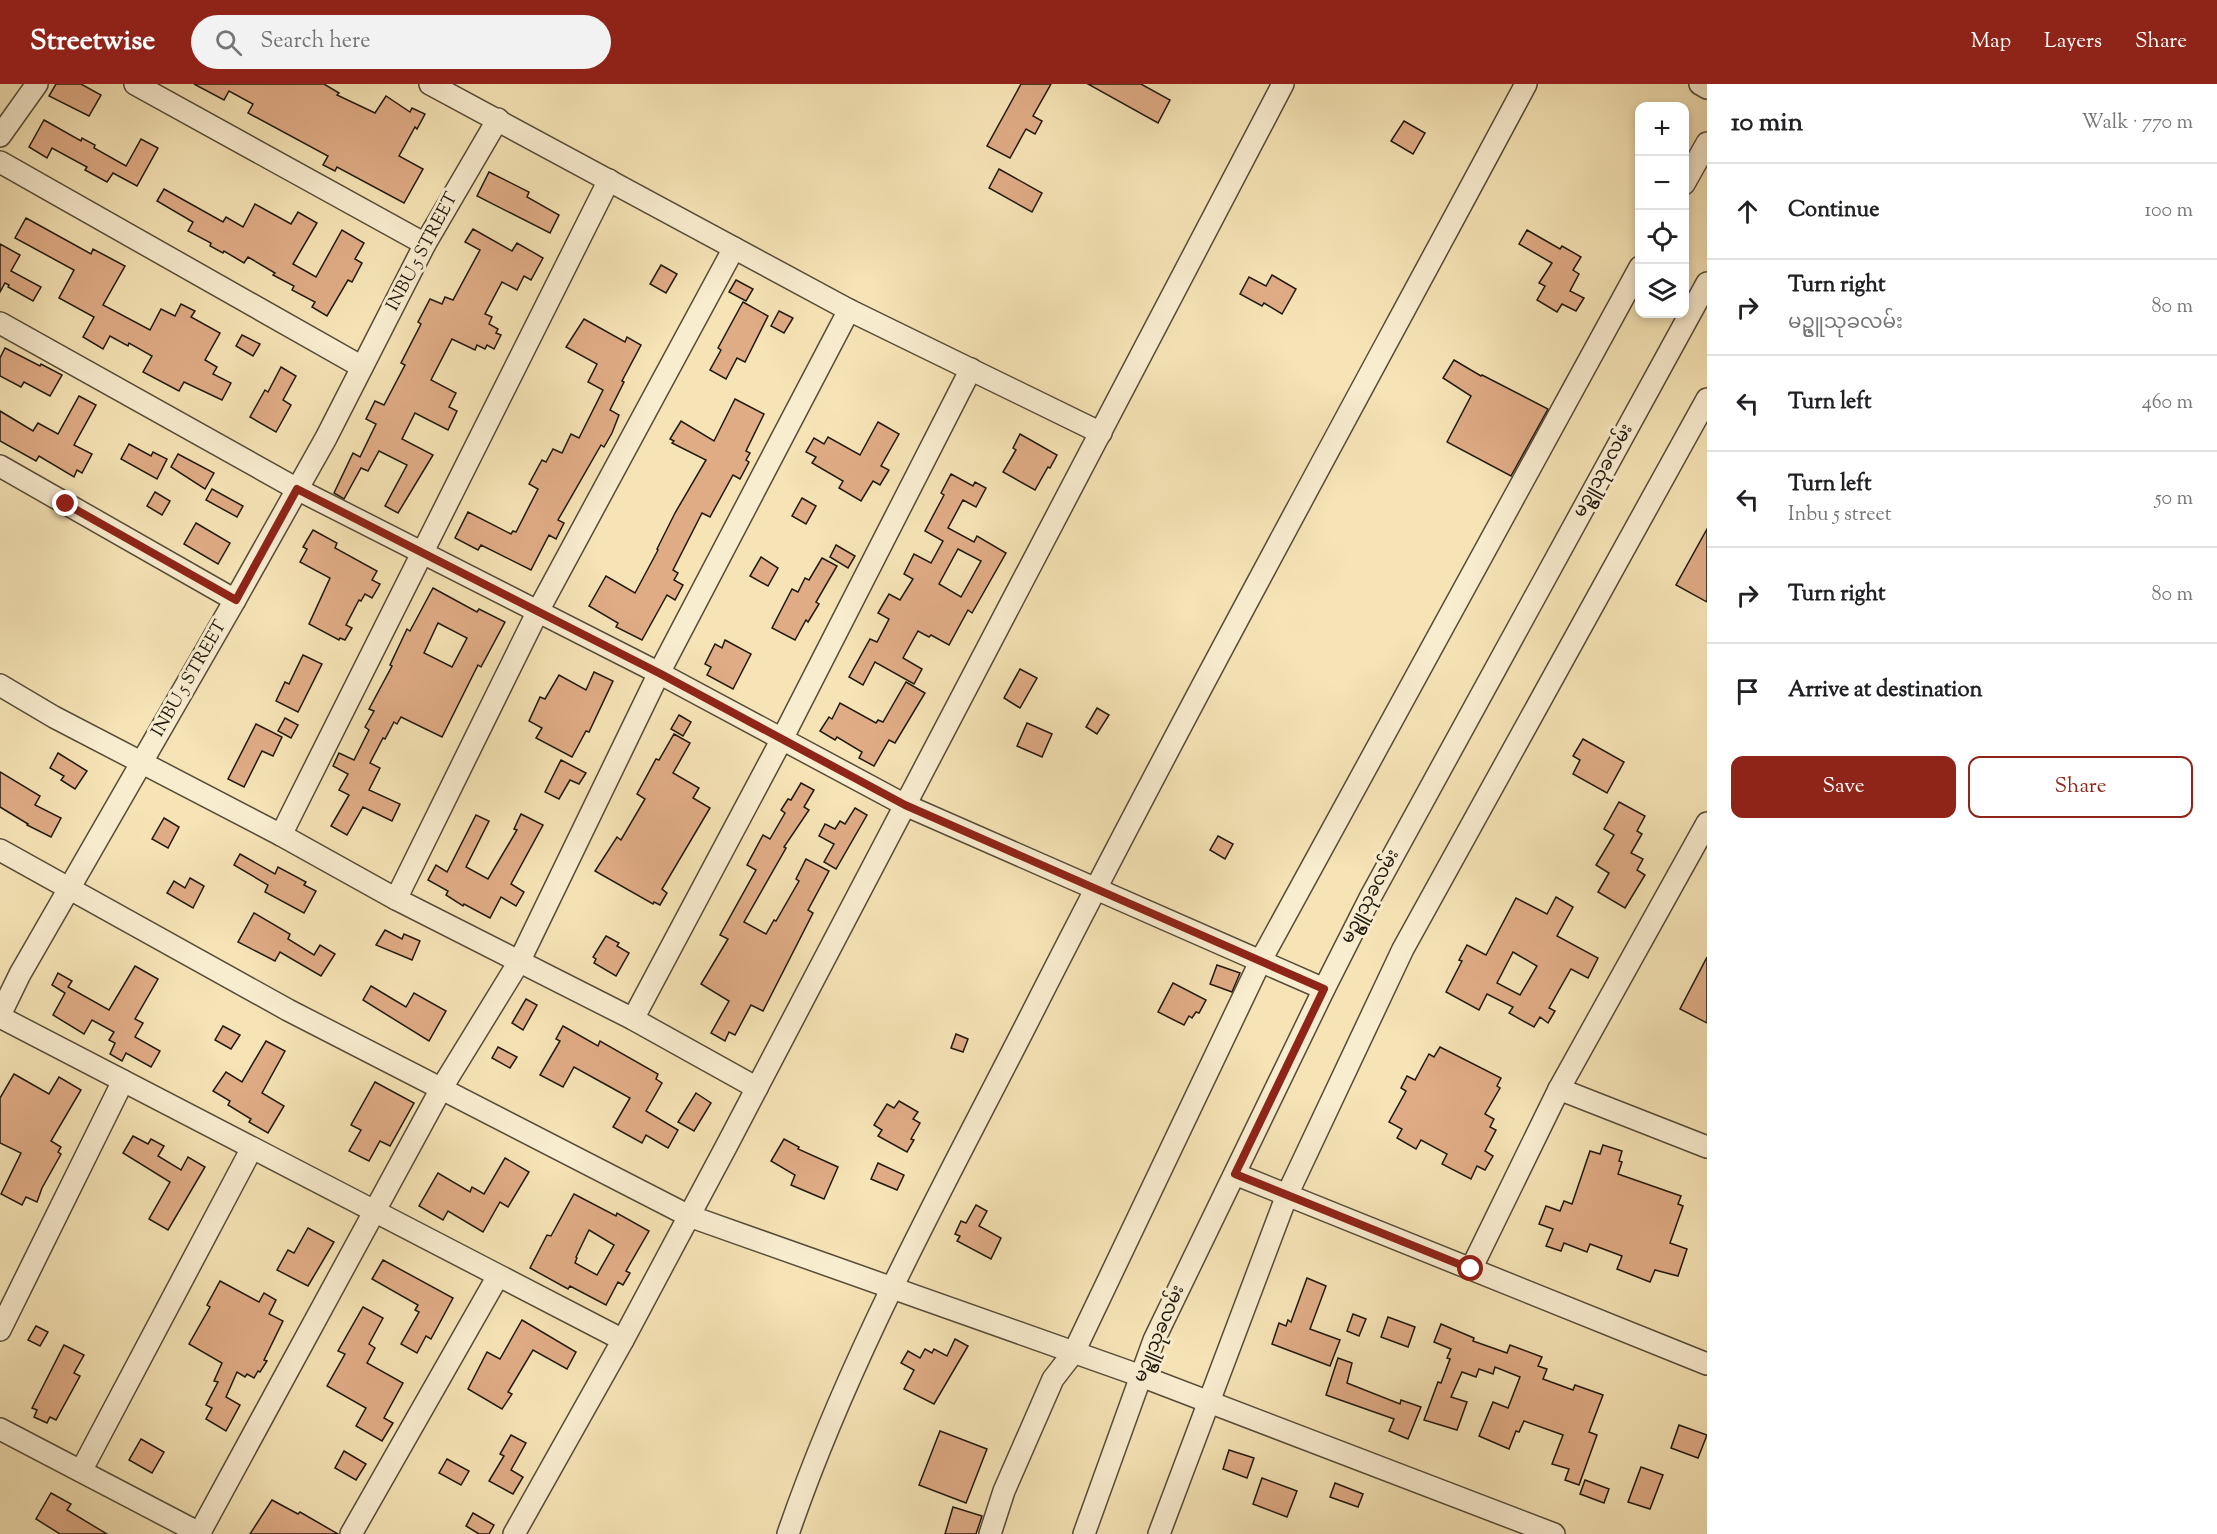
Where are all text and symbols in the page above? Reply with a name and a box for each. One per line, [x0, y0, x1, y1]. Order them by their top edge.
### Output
search box [191, 15, 611, 69]
text: Streetwise [30, 22, 155, 62]
icon: search [212, 26, 245, 59]
text: Search here [260, 26, 371, 58]
text: Map [1971, 27, 2011, 57]
text: Layers [2044, 27, 2102, 57]
text: Share [2135, 27, 2187, 57]
map controls [1635, 102, 1689, 318]
button: + [1635, 102, 1689, 156]
text: 10 min [1731, 105, 1803, 142]
text: Walk · 770 m [2081, 109, 2193, 138]
button: − [1635, 156, 1689, 210]
street label: INBU 5 STREET [381, 188, 465, 316]
icon: ahead [1731, 195, 1764, 228]
text: Continue [1788, 195, 1879, 227]
text: 100 m [2144, 197, 2193, 226]
button: locate [1635, 210, 1689, 264]
button: layers [1635, 264, 1689, 318]
text: Turn right [1788, 270, 1885, 302]
icon: right [1731, 291, 1764, 324]
text: 80 m [2152, 293, 2193, 322]
text: မဥ္ဇူသုခလမ်း [1788, 309, 1903, 338]
icon: left [1731, 387, 1764, 420]
text: Turn left [1788, 387, 1871, 419]
text: 460 m [2142, 389, 2193, 418]
street label: မဥ္ဇူသုခလမ်း [1566, 418, 1640, 523]
text: Turn left [1788, 469, 1871, 501]
icon: left [1731, 483, 1764, 516]
text: 50 m [2155, 485, 2193, 514]
route end [52, 490, 78, 516]
text: Inbu 5 street [1788, 501, 1892, 530]
icon: right [1731, 579, 1764, 612]
text: Turn right [1788, 579, 1885, 611]
text: 80 m [2152, 581, 2193, 610]
street label: INBU 5 STREET [146, 616, 234, 742]
icon: arrive [1731, 675, 1764, 708]
text: Arrive at destination [1788, 675, 1983, 707]
button: Save [1731, 756, 1956, 818]
button: Share [1968, 756, 2193, 818]
street label: မဥ္ဇူသုခလမ်း [1333, 844, 1407, 949]
route start [1457, 1255, 1483, 1281]
street label: မဥ္ဇူသုခလမ်း [1126, 1281, 1192, 1387]

